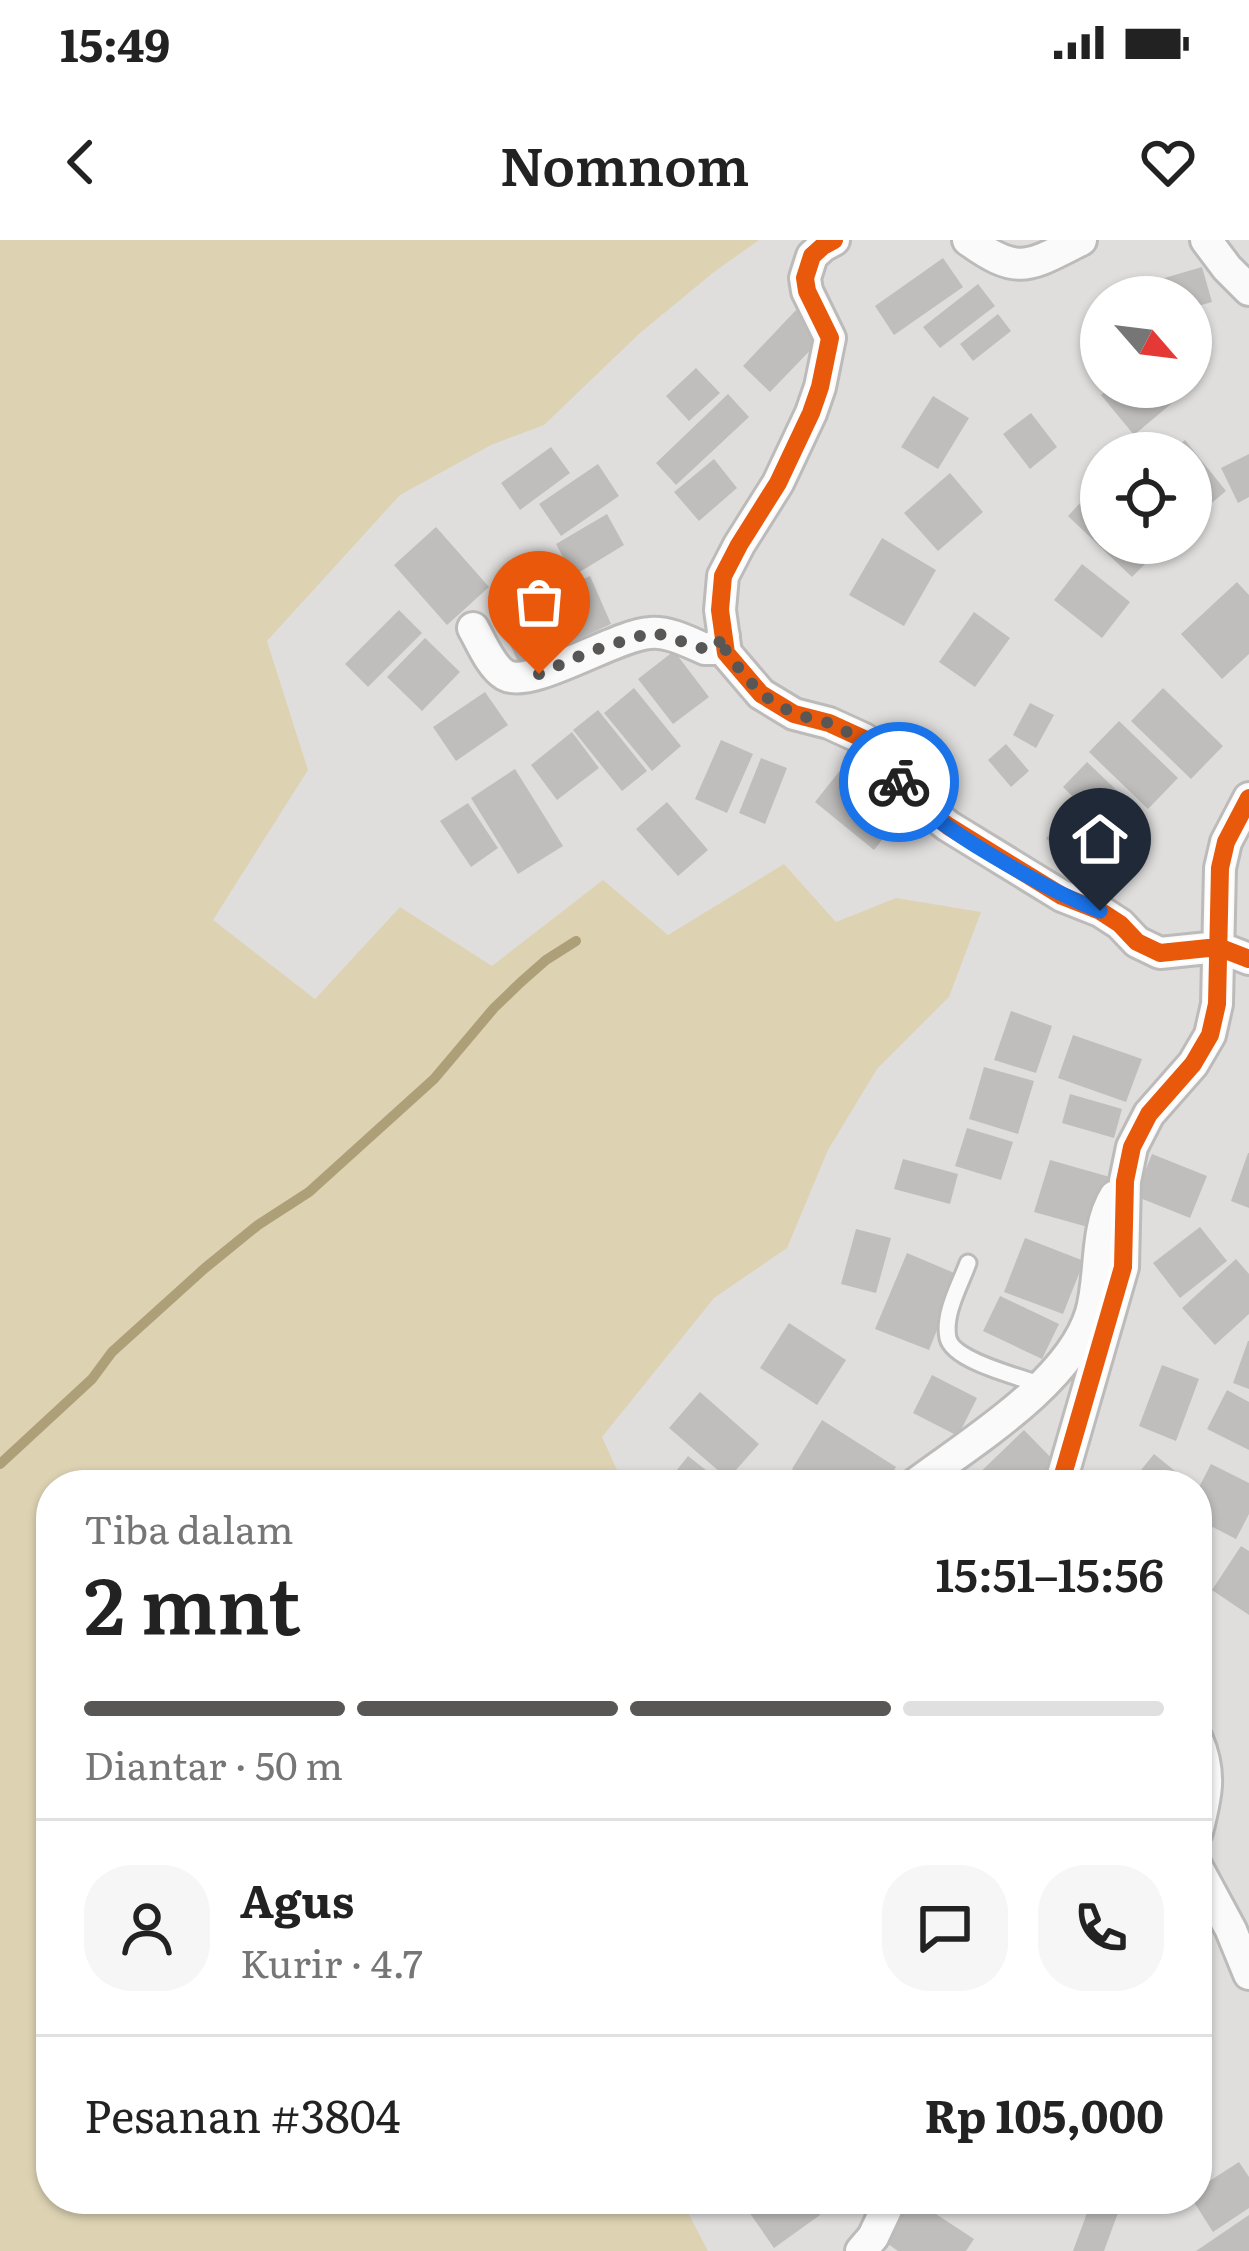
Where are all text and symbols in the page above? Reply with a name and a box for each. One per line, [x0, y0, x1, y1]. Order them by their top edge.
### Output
text: 15:49 [60, 9, 170, 76]
text: Nomnom [499, 122, 750, 203]
icon: back [48, 129, 114, 195]
icon: heart [1135, 129, 1201, 195]
north arrow [1080, 276, 1212, 408]
map controls [1080, 276, 1212, 564]
button: locate [1080, 432, 1212, 564]
pin [488, 551, 590, 674]
icon: bag [506, 569, 572, 635]
courier [839, 722, 959, 842]
icon: bike [866, 749, 932, 815]
pin [1049, 788, 1151, 911]
icon: home [1067, 806, 1133, 872]
text: Tiba dalam [84, 1498, 294, 1556]
text: 15:51–15:56 [936, 1539, 1164, 1606]
text: 2 mnt [84, 1543, 301, 1659]
text: Diantar · 50 m [84, 1734, 343, 1792]
button: person [84, 1865, 210, 1991]
text: Agus [240, 1865, 354, 1932]
button: chat [882, 1865, 1008, 1991]
button: phone [1038, 1865, 1164, 1991]
text: Kurir · 4.7 [240, 1932, 423, 1990]
text: Pesanan #3804 [84, 2080, 401, 2147]
text: Rp 105,000 [924, 2080, 1164, 2147]

